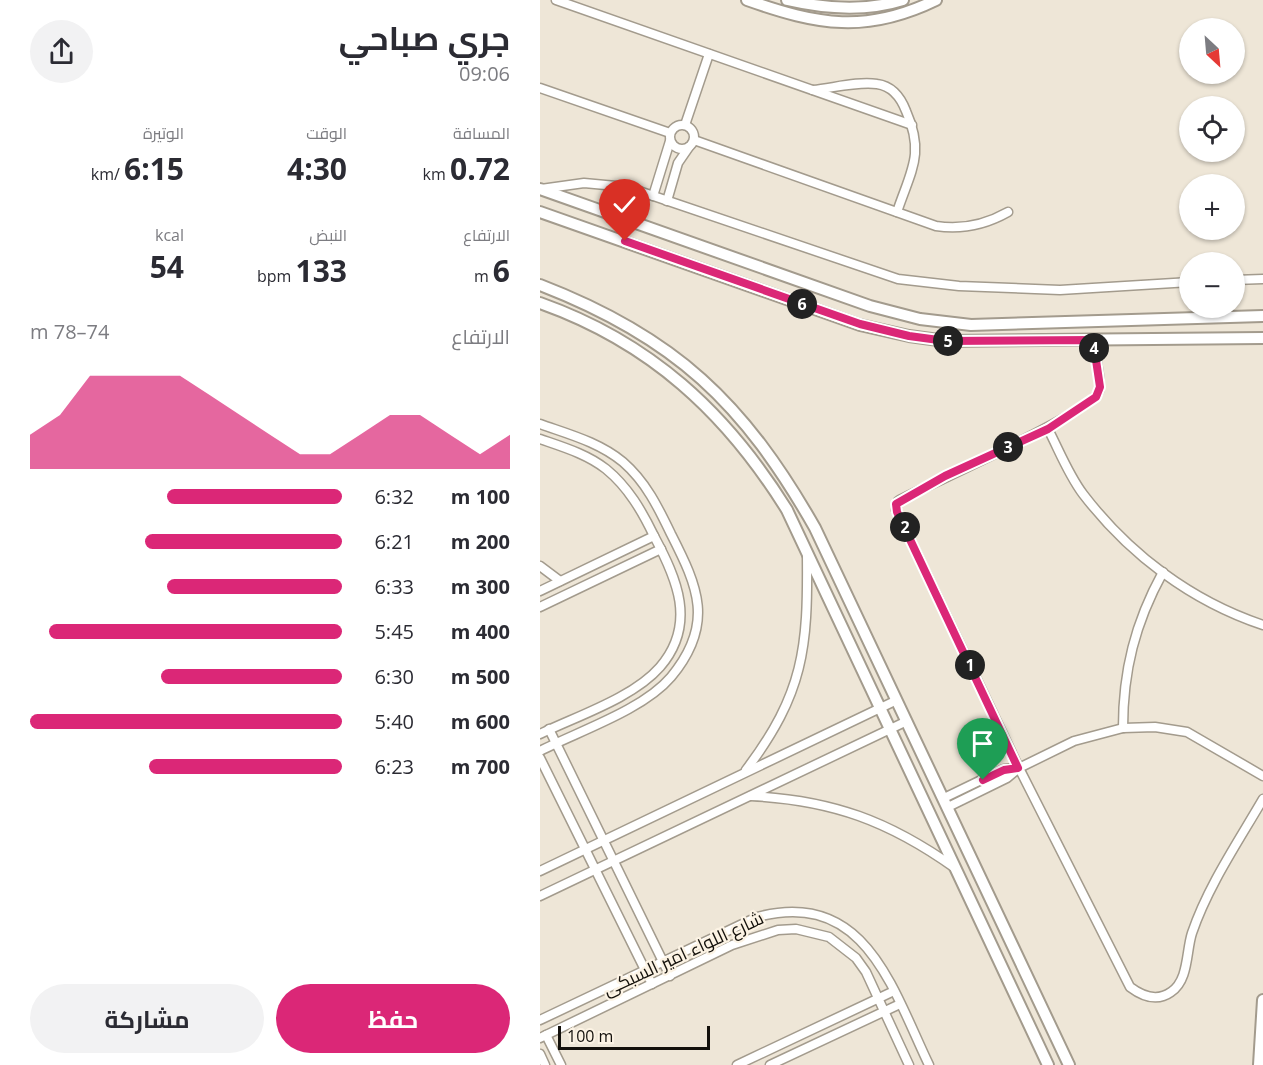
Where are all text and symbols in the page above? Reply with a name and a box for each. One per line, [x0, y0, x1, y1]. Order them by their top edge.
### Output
text: جري صباحي [339, 15, 510, 60]
north arrow [1179, 18, 1245, 84]
map controls [1179, 18, 1245, 318]
button: share [30, 20, 93, 83]
text: 09:06 [459, 60, 510, 87]
button: locate [1179, 96, 1245, 162]
text: الوتيرة [143, 122, 184, 144]
text: الوقت [306, 122, 347, 144]
text: المسافة [453, 122, 510, 144]
text: 6:15 [124, 148, 184, 189]
text: 4:30 [287, 148, 347, 189]
text: 0.72 [450, 148, 510, 189]
text: /km [91, 163, 124, 185]
text: km [423, 163, 450, 185]
button: + [1179, 174, 1245, 240]
pin [599, 179, 650, 241]
icon: check [608, 188, 641, 221]
text: kcal [155, 224, 184, 246]
text: النبض [309, 224, 347, 246]
text: الارتفاع [463, 224, 510, 246]
text: 54 [150, 246, 184, 287]
text: 133 [296, 250, 347, 291]
text: 6 [493, 250, 510, 291]
button: − [1179, 252, 1245, 318]
text: bpm [257, 265, 296, 287]
text: m [474, 265, 493, 287]
pin: 6 [787, 289, 817, 319]
text: 6 [797, 293, 807, 315]
text: 74–78 m [30, 318, 109, 345]
text: الارتفاع [451, 323, 510, 350]
pin: 5 [933, 326, 963, 356]
text: 5 [943, 330, 953, 352]
pin: 4 [1079, 333, 1109, 363]
text: 4 [1089, 337, 1099, 359]
pin: 3 [993, 432, 1023, 462]
text: 3 [1003, 436, 1013, 458]
text: 6:32 [374, 483, 414, 510]
text: 100 m [451, 483, 510, 510]
pin: 2 [890, 512, 920, 542]
text: 2 [900, 516, 910, 538]
text: 6:21 [374, 528, 414, 555]
text: 200 m [451, 528, 510, 555]
text: 6:33 [374, 573, 414, 600]
text: 300 m [451, 573, 510, 600]
text: 5:45 [374, 618, 414, 645]
text: 400 m [451, 618, 510, 645]
pin: 1 [955, 650, 985, 680]
text: 1 [965, 654, 975, 676]
text: 6:30 [374, 663, 414, 690]
text: 500 m [451, 663, 510, 690]
text: 5:40 [374, 708, 414, 735]
text: 600 m [451, 708, 510, 735]
pin [957, 718, 1008, 780]
icon: arrive [966, 727, 999, 760]
text: 6:23 [374, 753, 414, 780]
text: 700 m [451, 753, 510, 780]
street label: شارع اللواء امير السبكى [599, 905, 768, 1002]
button: مشاركة [30, 984, 264, 1053]
button: حفظ [276, 984, 510, 1053]
scale bar [558, 1023, 710, 1050]
text: 100 m [567, 1025, 613, 1047]

